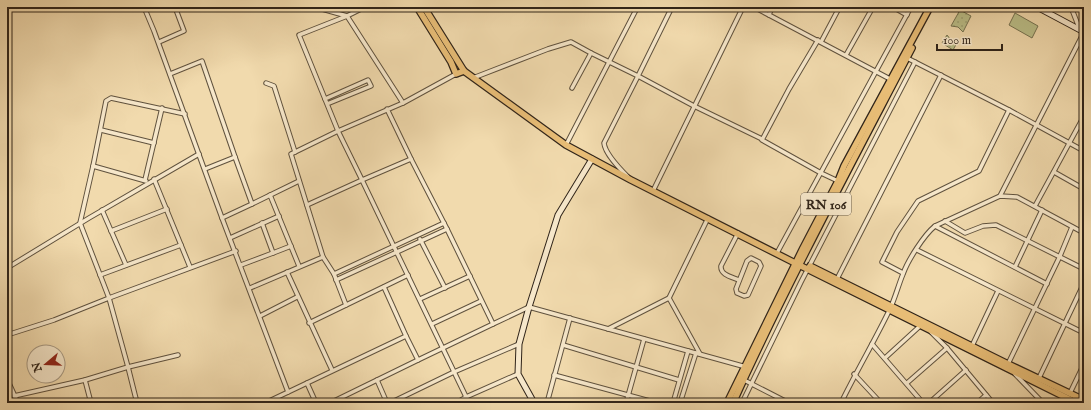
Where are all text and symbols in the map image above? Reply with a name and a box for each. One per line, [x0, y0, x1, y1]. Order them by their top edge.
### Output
scale bar [937, 26, 1002, 52]
text: 100 m [943, 33, 971, 48]
road number: RN 106 [801, 193, 851, 215]
north arrow [26, 344, 66, 384]
text: N [29, 360, 46, 375]

